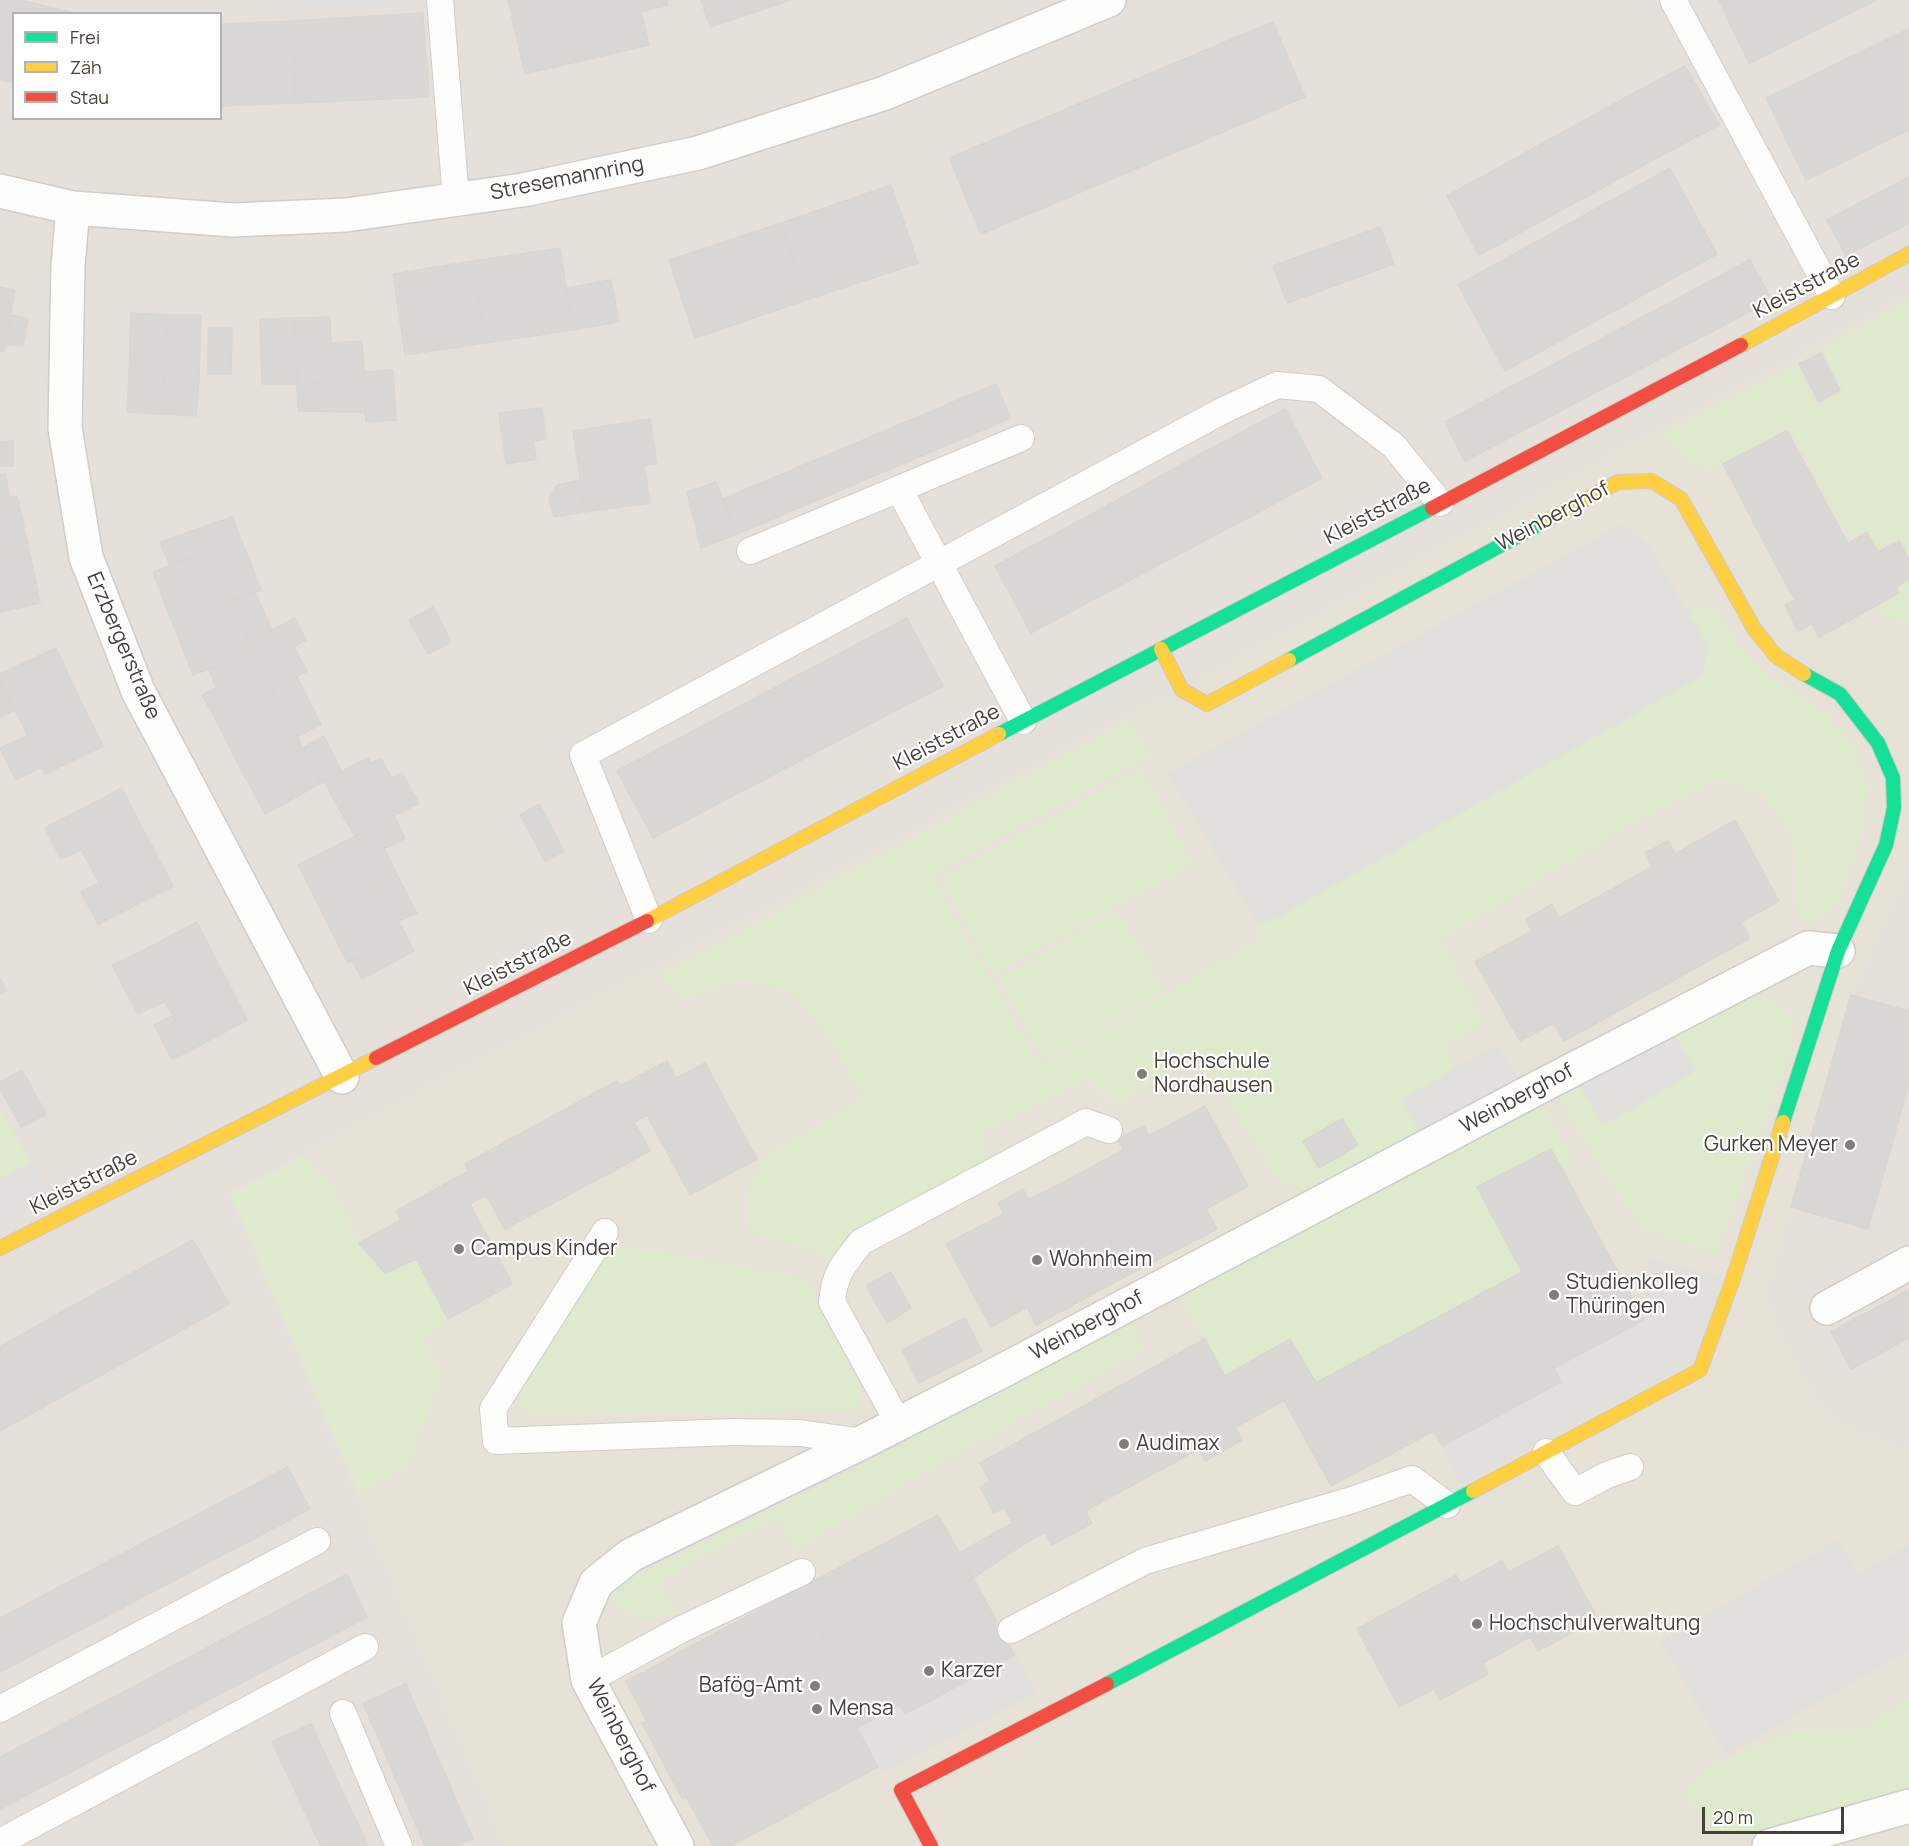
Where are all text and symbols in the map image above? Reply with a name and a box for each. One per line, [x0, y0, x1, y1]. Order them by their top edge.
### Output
legend [12, 12, 222, 120]
text: Frei [70, 25, 100, 49]
text: Zäh [70, 55, 102, 79]
text: Stau [70, 85, 109, 109]
street label: Stresemannring [488, 152, 646, 206]
street label: Kleiststraße [1749, 247, 1865, 325]
street label: Kleiststraße [1320, 473, 1436, 551]
street label: Weinberghof [1492, 477, 1614, 557]
street label: Erzbergerstraße [81, 569, 165, 723]
street label: Kleiststraße [889, 699, 1005, 777]
street label: Kleiststraße [460, 926, 576, 1002]
place label: Hochschule Nordhausen [1154, 1049, 1273, 1099]
street label: Weinberghof [1456, 1059, 1578, 1139]
marker: Hochschule Nordhausen [1135, 1067, 1149, 1081]
place label: Gurken Meyer [1704, 1132, 1838, 1158]
marker: Gurken Meyer [1843, 1138, 1857, 1152]
street label: Kleiststraße [26, 1145, 142, 1221]
place label: Campus Kinder [471, 1236, 618, 1262]
marker: Campus Kinder [452, 1242, 466, 1256]
place label: Wohnheim [1049, 1247, 1152, 1273]
marker: Wohnheim [1030, 1253, 1044, 1267]
place label: Studienkolleg Thüringen [1566, 1270, 1699, 1320]
street label: Weinberghof [1026, 1286, 1148, 1366]
marker: Studienkolleg Thüringen [1547, 1288, 1561, 1302]
place label: Audimax [1136, 1431, 1220, 1457]
marker: Audimax [1117, 1437, 1131, 1451]
place label: Hochschulverwaltung [1489, 1611, 1700, 1637]
marker: Hochschulverwaltung [1470, 1617, 1484, 1631]
place label: Karzer [941, 1658, 1003, 1684]
marker: Karzer [922, 1664, 936, 1678]
place label: Bafög-Amt [699, 1673, 803, 1699]
street label: Weinberghof [580, 1675, 660, 1797]
marker: Bafög-Amt [808, 1679, 822, 1693]
place label: Mensa [829, 1696, 894, 1722]
marker: Mensa [810, 1702, 824, 1716]
scale bar [1705, 1795, 1848, 1833]
text: 20 m [1713, 1805, 1753, 1829]

